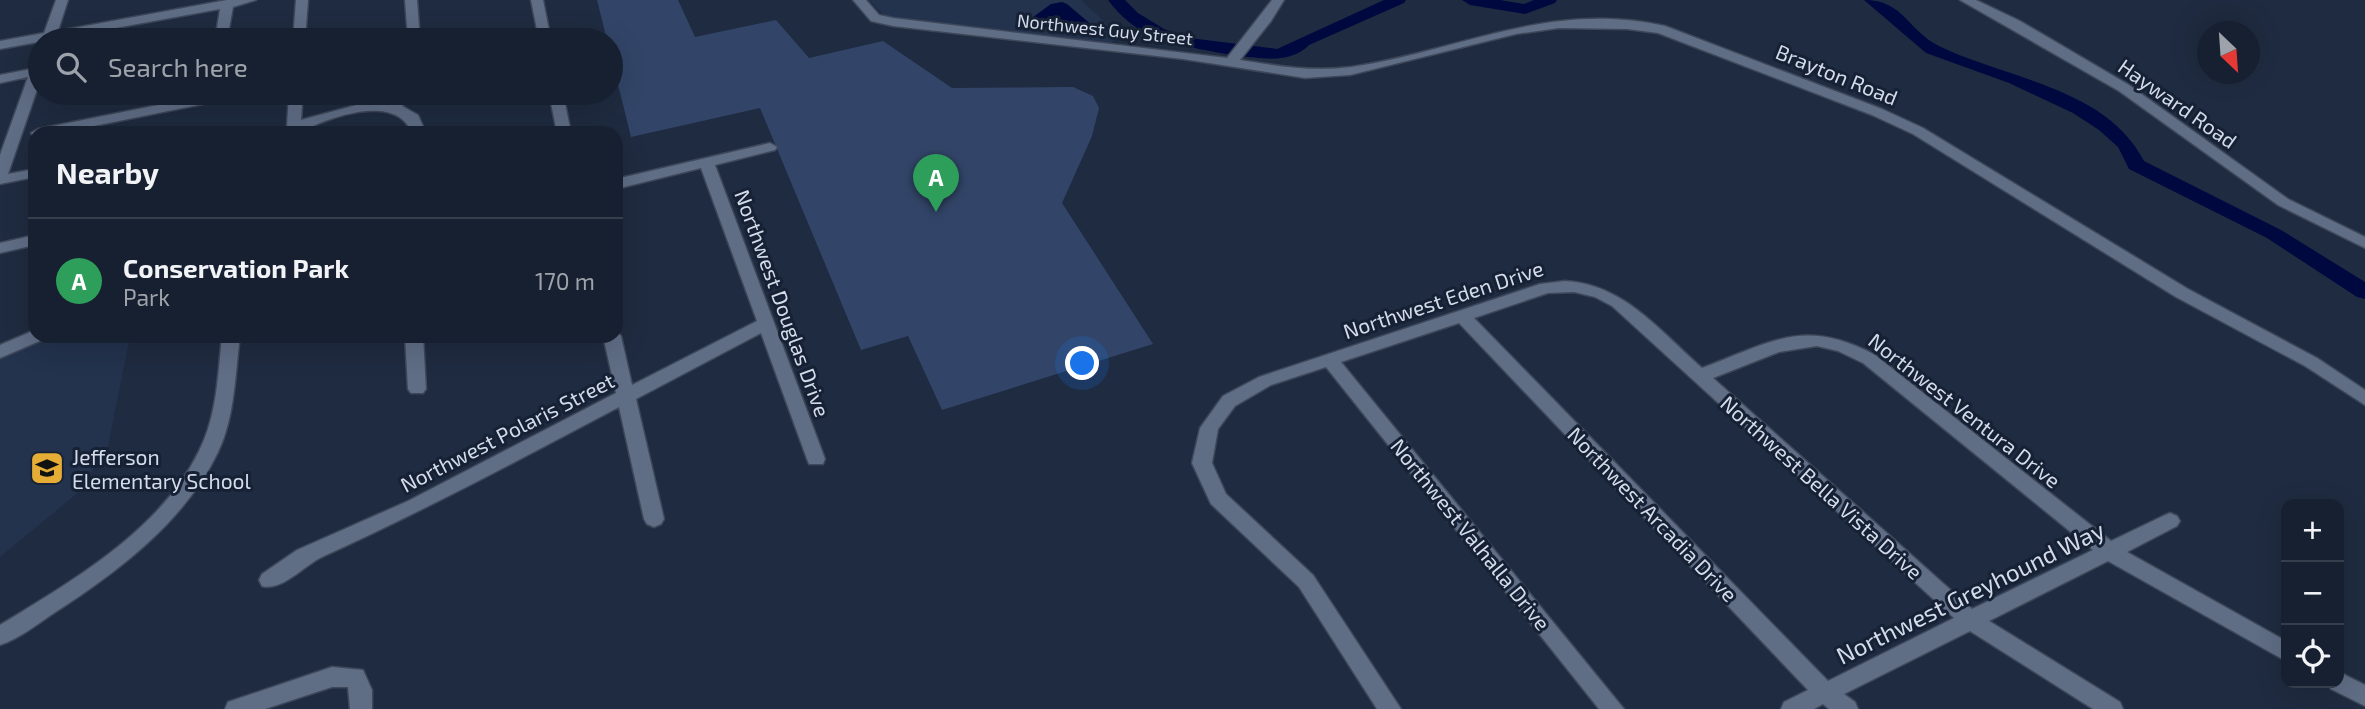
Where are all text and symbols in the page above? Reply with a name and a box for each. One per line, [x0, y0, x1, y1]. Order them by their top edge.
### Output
street label: Northwest Guy Street [1016, 9, 1194, 49]
north arrow [2197, 21, 2260, 84]
search box [28, 28, 623, 105]
street label: Brayton Road [1772, 38, 1902, 110]
icon: search [52, 48, 90, 86]
text: Search here [108, 51, 248, 82]
street label: Hayward Road [2114, 53, 2242, 153]
text: Nearby [56, 154, 159, 190]
pin: A [913, 154, 959, 212]
street label: Northwest Douglas Drive [730, 186, 836, 420]
text: Conservation Park [123, 252, 349, 283]
street label: Northwest Eden Drive [1340, 255, 1546, 343]
text: A [71, 267, 87, 295]
text: 170 m [535, 267, 595, 295]
text: Park [123, 283, 170, 311]
street label: Northwest Ventura Drive [1864, 327, 2066, 493]
your location [1065, 346, 1099, 380]
street label: Northwest Polaris Street [396, 367, 618, 497]
street label: Northwest Bella Vista Drive [1716, 390, 1928, 584]
street label: Northwest Arcadia Drive [1563, 421, 1743, 607]
street label: Northwest Valhalla Drive [1386, 433, 1556, 635]
place label: Jefferson Elementary School [72, 444, 252, 493]
school or university icon: Jefferson Elementary School [28, 449, 66, 487]
map controls [2281, 499, 2344, 688]
button: + [2281, 499, 2344, 562]
street label: Northwest Greyhound Way [1831, 514, 2109, 670]
button: − [2281, 562, 2344, 625]
button: locate [2281, 625, 2344, 688]

